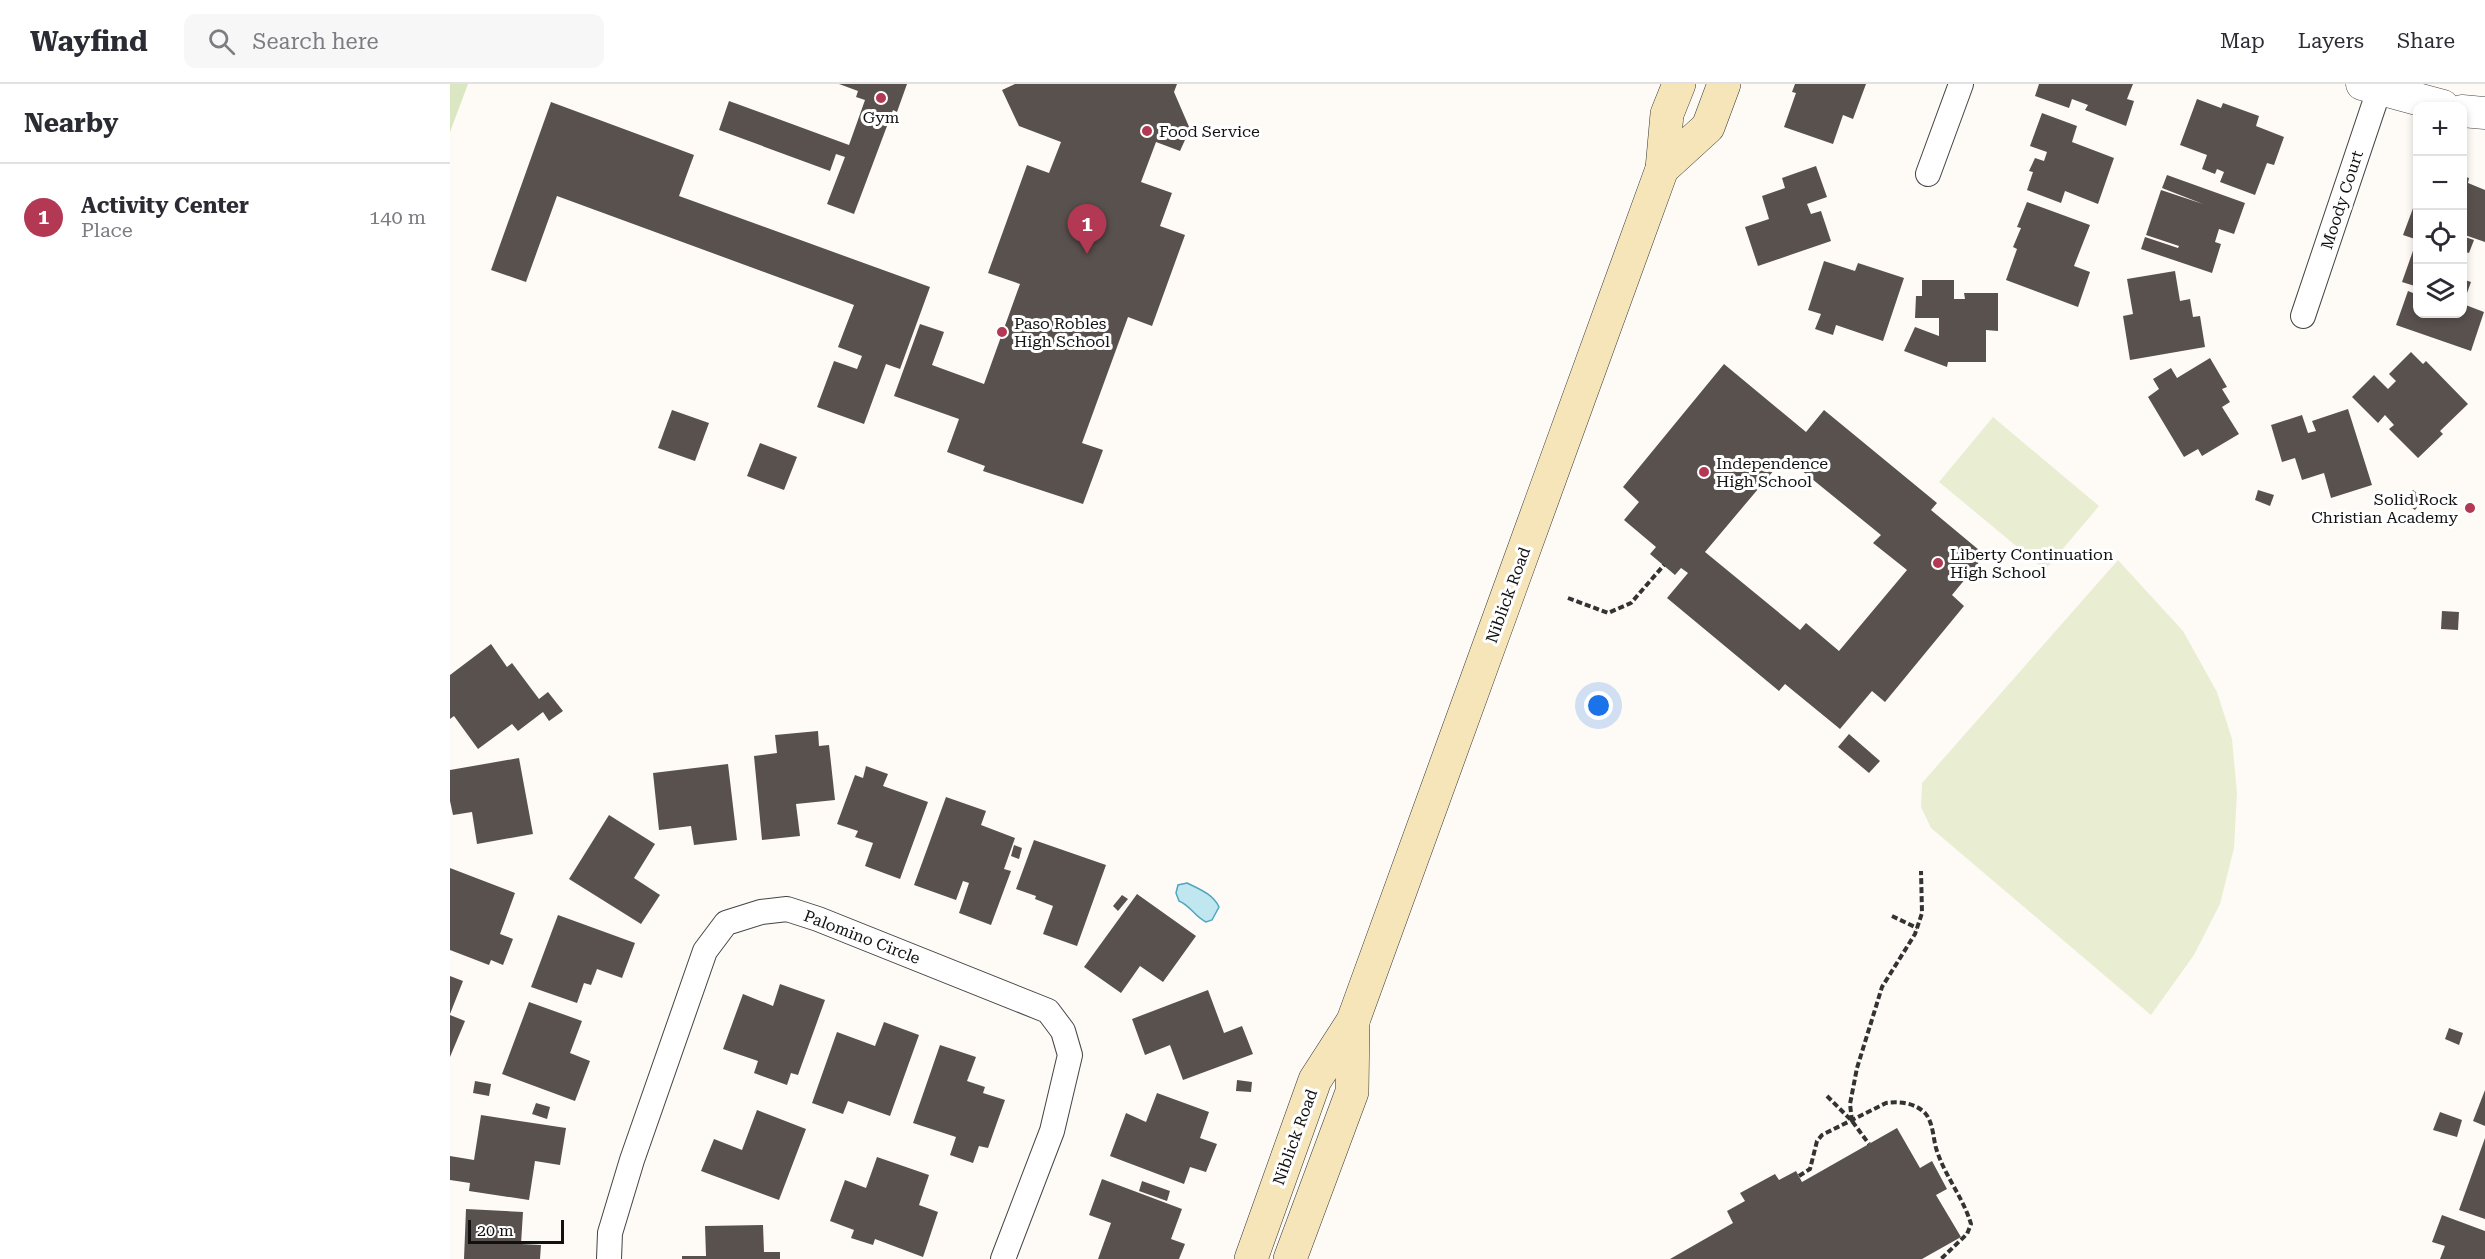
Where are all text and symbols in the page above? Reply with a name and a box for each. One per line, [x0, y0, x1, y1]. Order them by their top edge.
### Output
search box [184, 14, 604, 68]
text: Wayfind [30, 25, 148, 58]
icon: search [205, 25, 238, 58]
text: Search here [253, 29, 379, 54]
text: Map [2220, 29, 2265, 53]
text: Layers [2298, 29, 2364, 53]
text: Share [2397, 29, 2455, 53]
marker: Gym [874, 91, 888, 105]
map controls [2413, 102, 2467, 318]
button: + [2413, 102, 2467, 156]
text: Nearby [24, 108, 118, 138]
place label: Gym [863, 108, 900, 127]
place label: Food Service [1159, 122, 1260, 141]
marker: Food Service [1140, 124, 1154, 138]
street label: Moody Court [2317, 148, 2367, 252]
button: − [2413, 156, 2467, 210]
text: Activity Center [81, 193, 249, 218]
pin: 1 [1068, 204, 1106, 254]
text: 1 [38, 205, 49, 229]
text: 140 m [369, 205, 426, 229]
button: locate [2413, 210, 2467, 264]
text: Place [81, 218, 133, 242]
button: layers [2413, 264, 2467, 318]
place label: Paso Robles High School [1014, 314, 1110, 351]
marker: Paso Robles High School [995, 325, 1009, 339]
place label: Independence High School [1716, 454, 1828, 491]
marker: Independence High School [1697, 465, 1711, 479]
place label: Solid Rock Christian Academy [2311, 490, 2459, 527]
marker: Solid Rock Christian Academy [2463, 501, 2477, 515]
street label: Niblick Road [1482, 544, 1534, 646]
place label: Liberty Continuation High School [1950, 545, 2113, 582]
marker: Liberty Continuation High School [1931, 556, 1945, 570]
your location [1584, 691, 1613, 720]
street label: Palomino Circle [801, 906, 923, 968]
street label: Niblick Road [1269, 1086, 1321, 1188]
scale bar [468, 1217, 564, 1244]
text: 20 m [477, 1221, 514, 1240]

